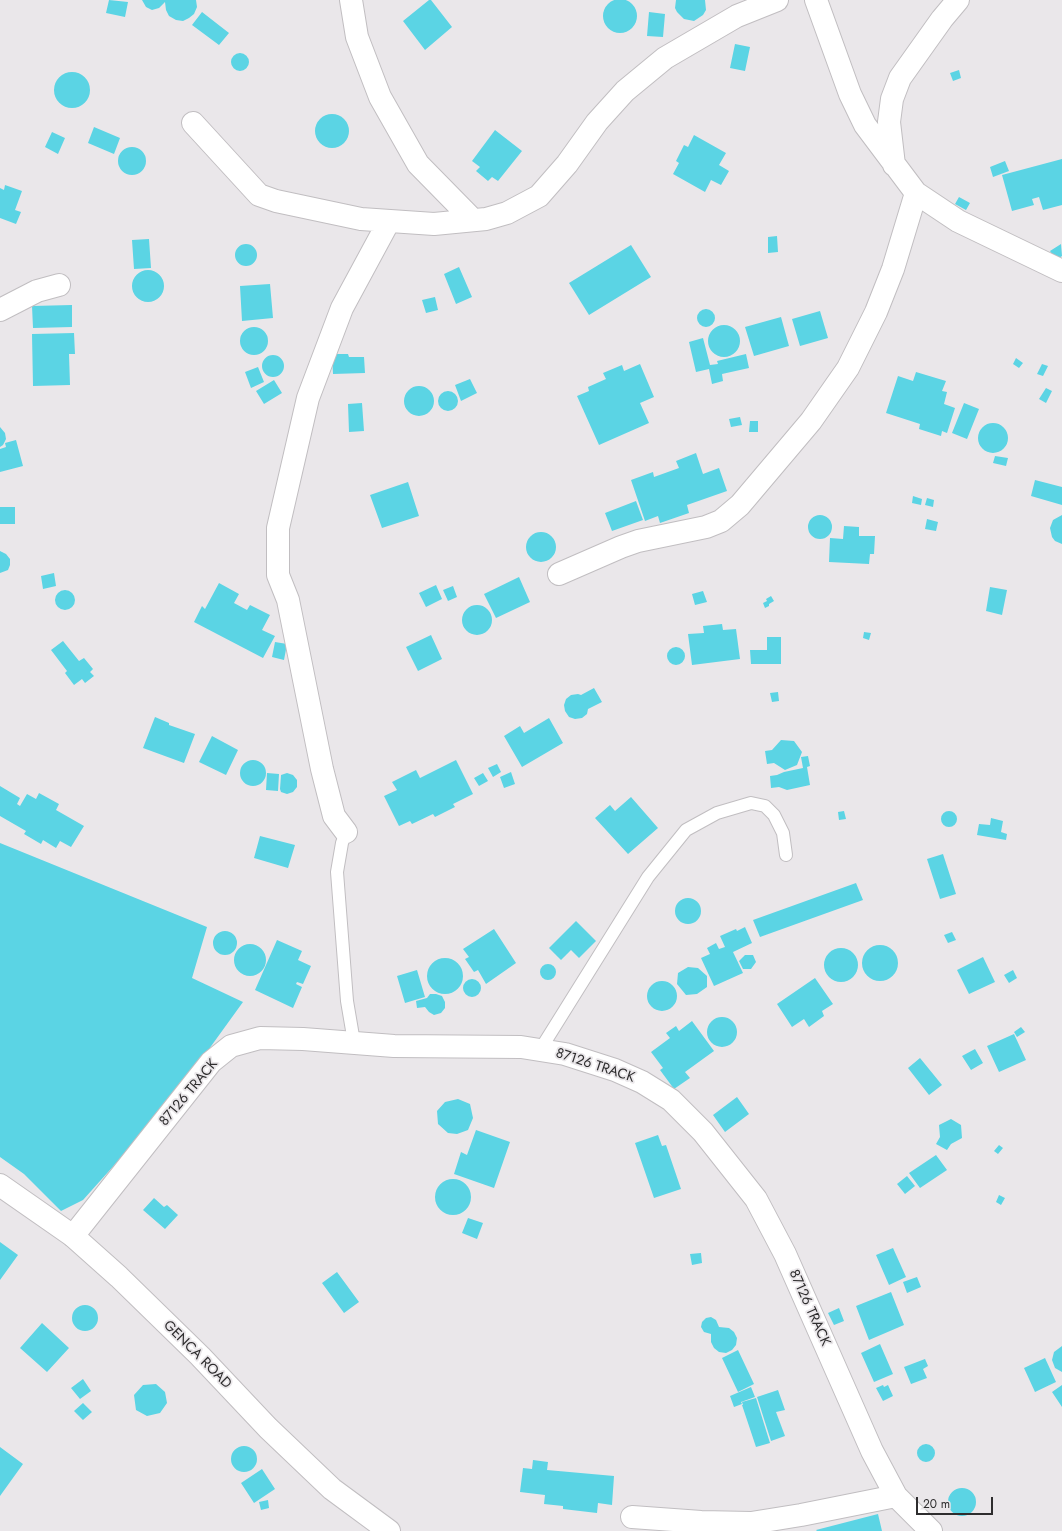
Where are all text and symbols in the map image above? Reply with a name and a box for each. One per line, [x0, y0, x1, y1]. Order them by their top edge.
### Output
street label: 87126 TRACK [553, 1045, 637, 1087]
street label: 87126 TRACK [156, 1056, 222, 1130]
street label: 87126 TRACK [785, 1267, 833, 1349]
street label: GENCA ROAD [159, 1317, 235, 1393]
scale bar [918, 1489, 995, 1515]
text: 20 m [923, 1495, 950, 1513]

